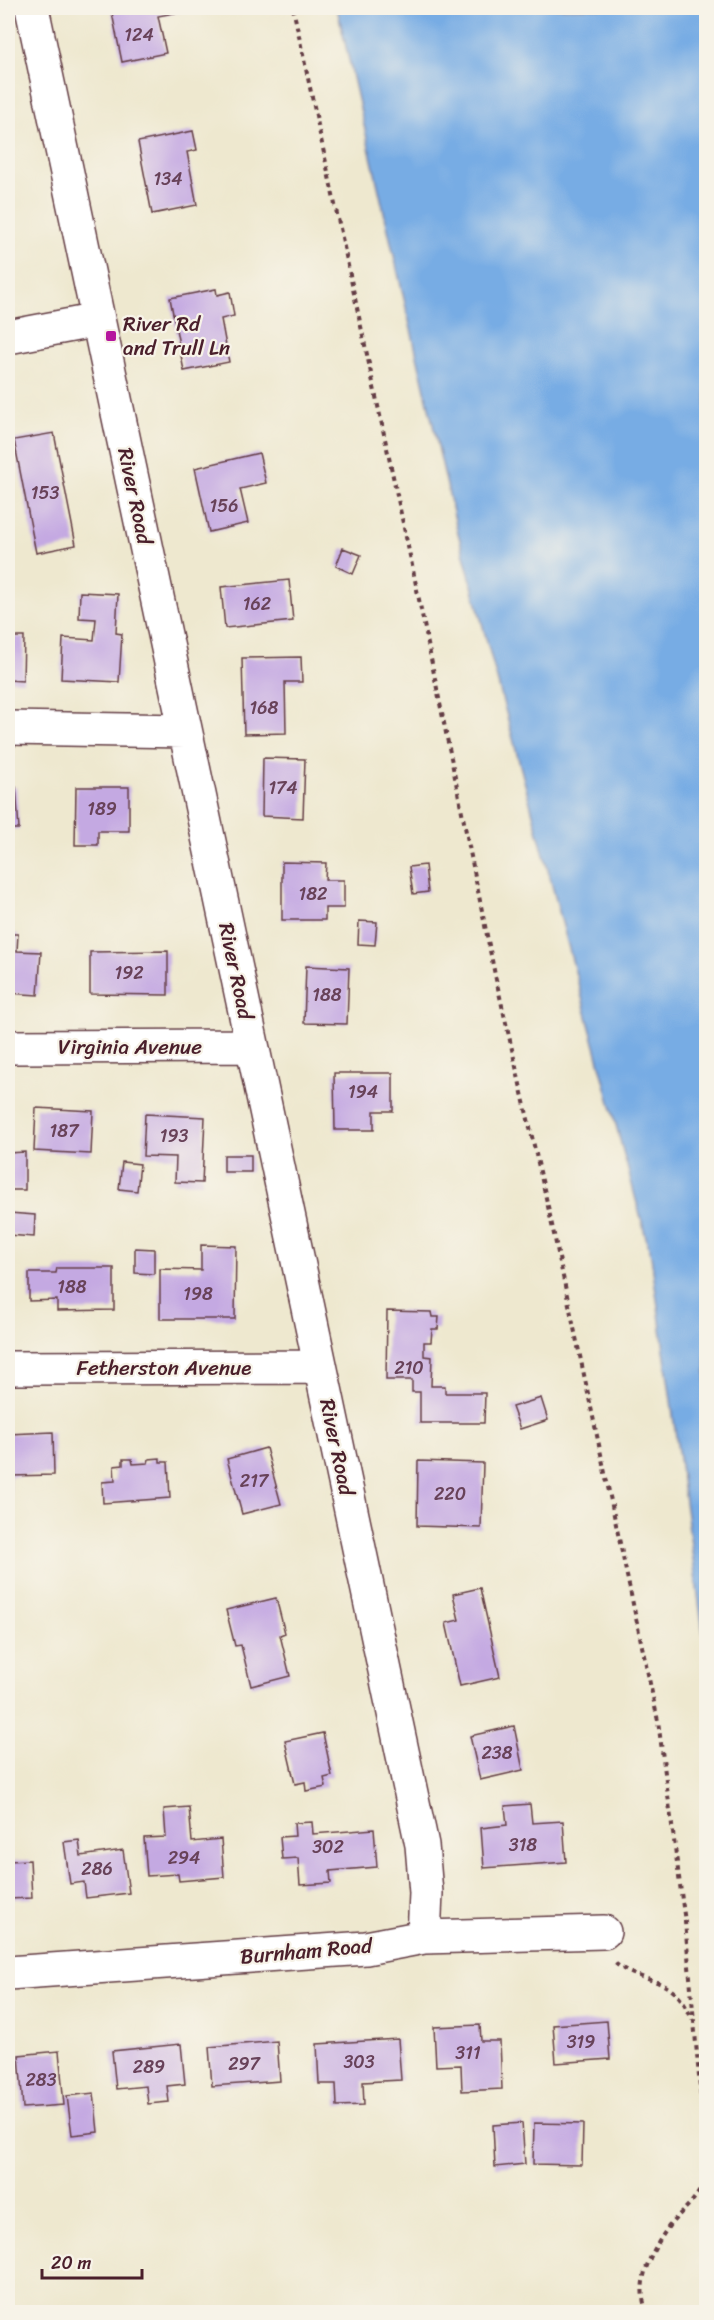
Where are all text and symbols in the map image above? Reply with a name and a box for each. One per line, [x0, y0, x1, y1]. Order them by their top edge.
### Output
house number: 124 [124, 19, 154, 51]
house number: 134 [154, 163, 182, 195]
place label: River Rd and Trull Ln [123, 305, 230, 367]
marker: River Rd and Trull Ln [104, 329, 118, 343]
street label: River Road [106, 444, 164, 550]
house number: 153 [31, 477, 59, 509]
house number: 156 [210, 490, 238, 522]
house number: 162 [243, 588, 271, 620]
house number: 168 [250, 692, 279, 724]
house number: 174 [268, 772, 298, 804]
house number: 189 [87, 793, 117, 825]
house number: 182 [299, 878, 327, 910]
street label: River Road [207, 919, 265, 1025]
house number: 192 [114, 957, 144, 989]
house number: 188 [312, 979, 342, 1011]
street label: Virginia Avenue [58, 1028, 202, 1066]
house number: 194 [348, 1076, 378, 1108]
house number: 187 [50, 1115, 80, 1147]
house number: 193 [160, 1120, 188, 1152]
house number: 188 [57, 1271, 87, 1303]
house number: 198 [183, 1278, 213, 1310]
street label: Fetherston Avenue [77, 1349, 251, 1387]
house number: 210 [394, 1352, 424, 1384]
street label: River Road [308, 1395, 366, 1501]
house number: 217 [240, 1465, 270, 1497]
house number: 220 [434, 1478, 466, 1510]
house number: 238 [481, 1737, 513, 1769]
house number: 318 [509, 1829, 537, 1861]
house number: 302 [312, 1831, 344, 1863]
house number: 294 [168, 1842, 200, 1874]
house number: 286 [81, 1853, 113, 1885]
street label: Burnham Road [238, 1926, 375, 1976]
house number: 319 [567, 2026, 595, 2058]
house number: 311 [455, 2037, 481, 2069]
house number: 303 [343, 2046, 375, 2078]
house number: 297 [228, 2048, 262, 2080]
house number: 289 [133, 2051, 165, 2083]
house number: 283 [25, 2064, 57, 2096]
scale bar [42, 2242, 142, 2280]
text: 20 m [51, 2247, 91, 2279]

